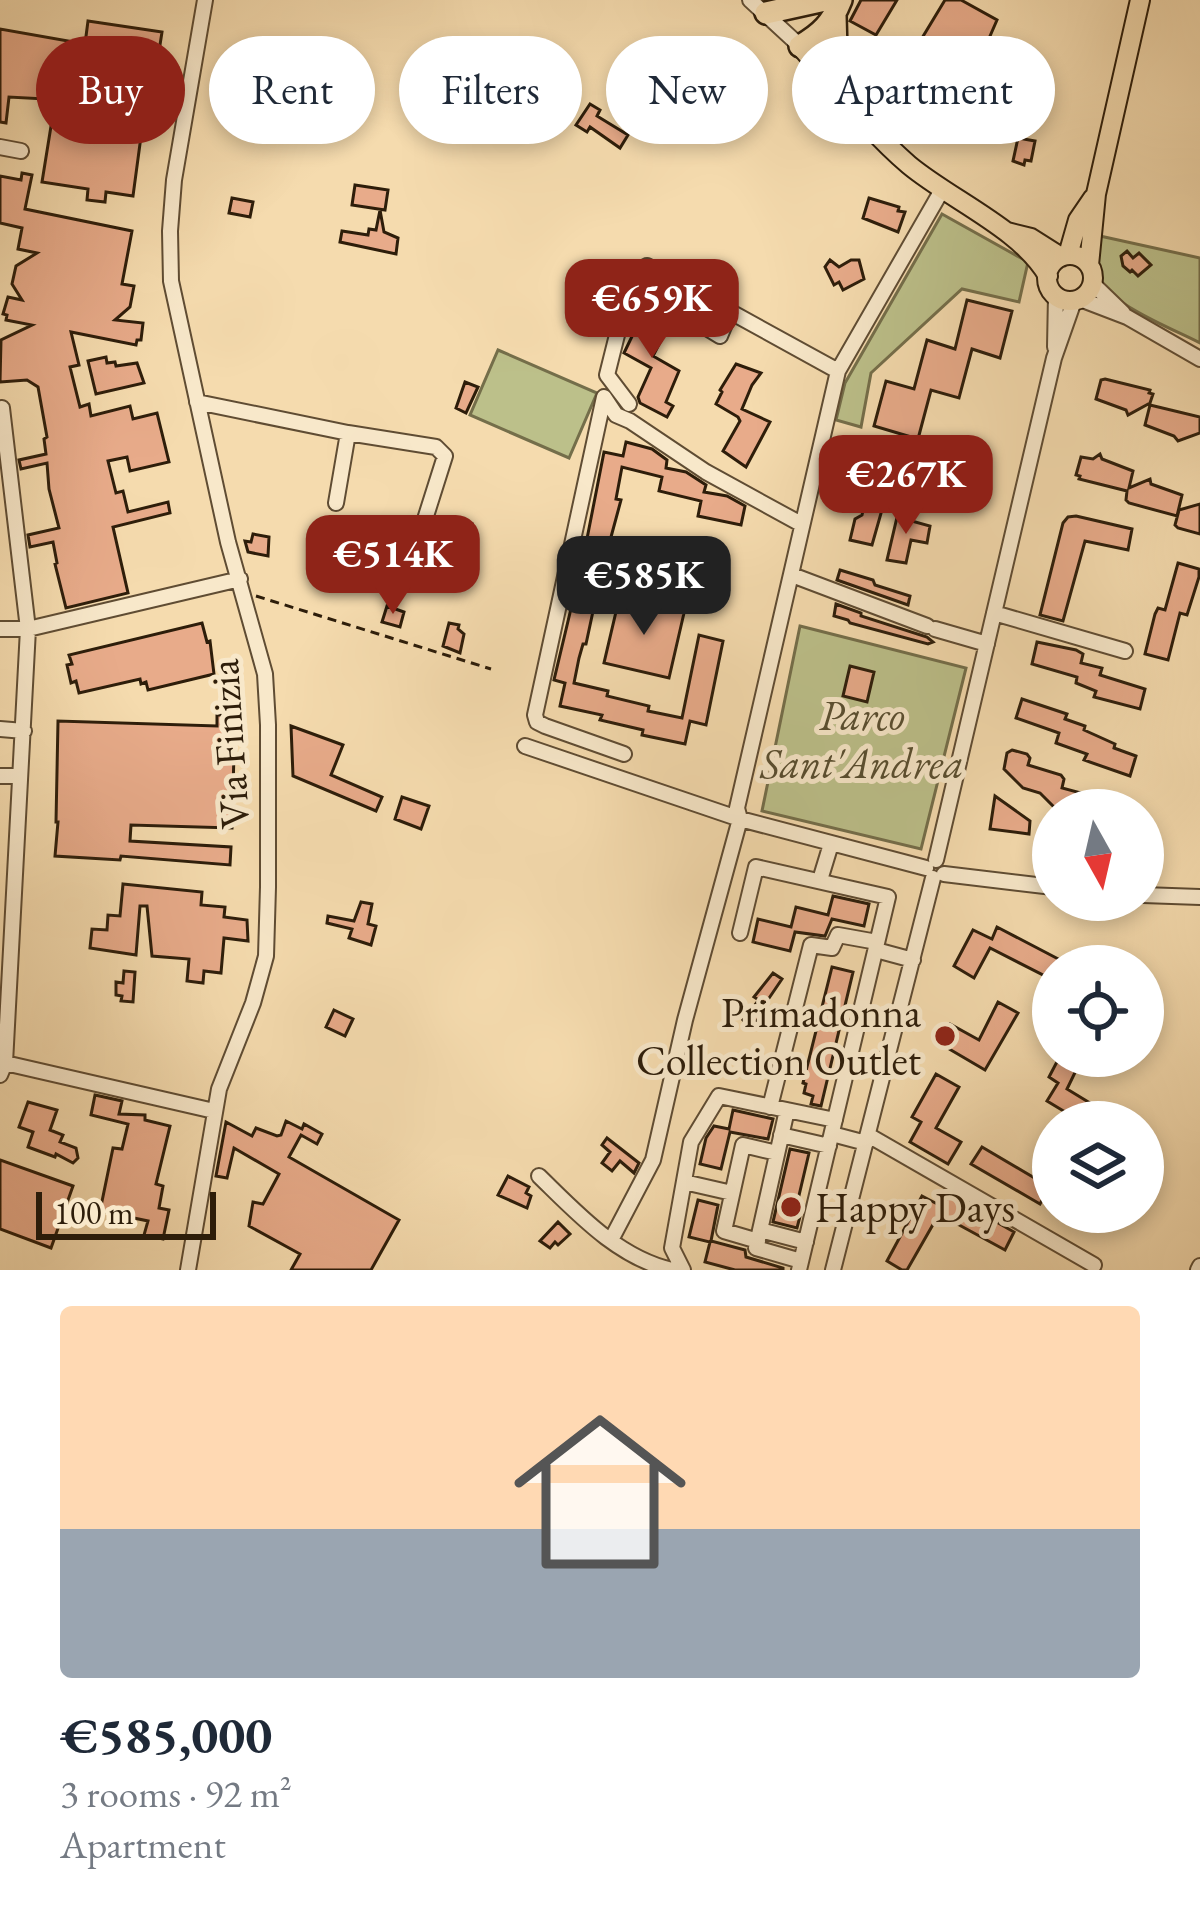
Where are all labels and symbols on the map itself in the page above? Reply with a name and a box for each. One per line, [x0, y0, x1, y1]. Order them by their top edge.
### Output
pin: €659K [568, 259, 736, 361]
pin: €267K [822, 435, 990, 537]
pin: €514K [309, 515, 477, 617]
pin: €585K [560, 536, 728, 638]
street label: Via Finizia [196, 657, 262, 831]
park label: Parco Sant'Andrea [759, 688, 964, 791]
north arrow [1032, 789, 1164, 921]
place label: Primadonna Collection Outlet [636, 985, 921, 1088]
marker: Primadonna Collection Outlet [932, 1023, 958, 1049]
place label: Happy Days [815, 1180, 1015, 1235]
scale bar [36, 1186, 216, 1239]
marker: Happy Days [778, 1194, 804, 1220]

